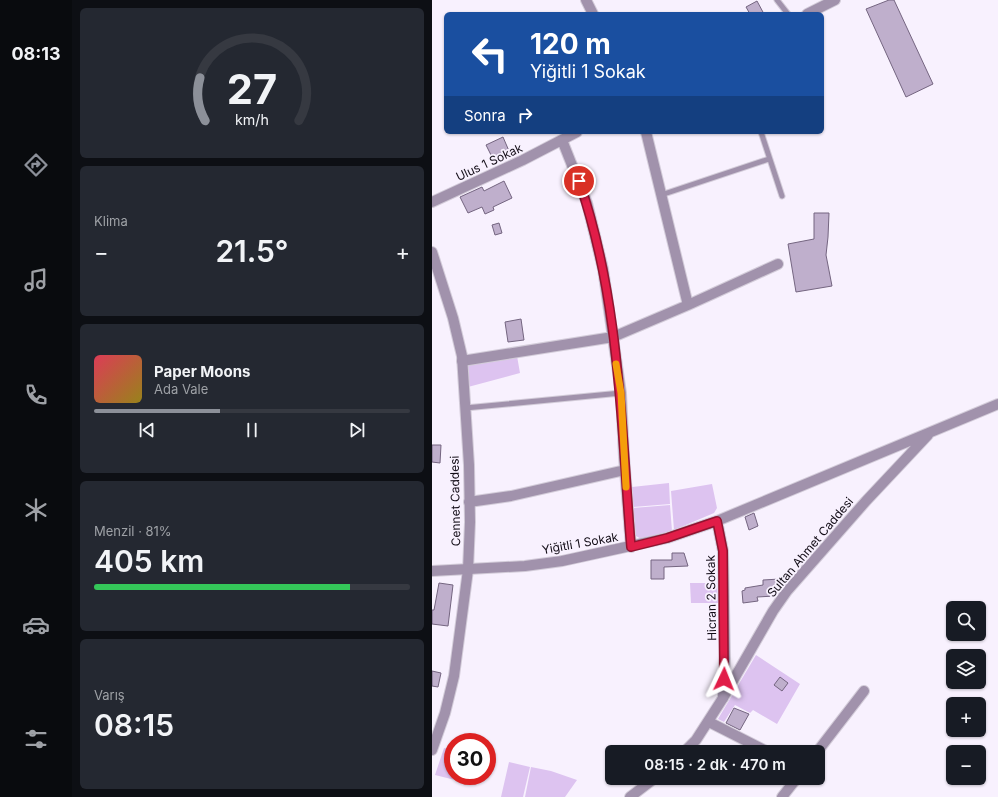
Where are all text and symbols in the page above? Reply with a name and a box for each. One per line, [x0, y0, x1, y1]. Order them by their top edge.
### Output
text: 120 m [530, 27, 611, 61]
icon: left [464, 28, 516, 80]
text: 08:13 [11, 43, 61, 64]
text: Yiğitli 1 Sokak [530, 61, 646, 82]
text: 27 [227, 64, 277, 114]
icon: right [514, 104, 536, 126]
text: Sonra [464, 106, 506, 125]
text: km/h [235, 110, 269, 127]
street label: Ulus 1 Sokak [453, 140, 525, 184]
icon: directions [22, 151, 50, 179]
pin [562, 164, 596, 198]
icon: arrive [568, 170, 590, 192]
text: Klima [94, 213, 128, 229]
text: 21.5° [215, 233, 289, 269]
text: − [94, 239, 109, 265]
text: + [395, 239, 410, 265]
icon: music [22, 266, 50, 294]
text: Paper Moons [154, 362, 250, 381]
icon: phone [22, 381, 50, 409]
text: Ada Vale [154, 381, 208, 397]
icon: previous [136, 419, 158, 441]
icon: pause [241, 419, 263, 441]
icon: next [346, 419, 368, 441]
street label: Cennet Caddesi [447, 455, 463, 546]
street label: Sultan Ahmet Caddesi [764, 494, 856, 600]
icon: climate [22, 496, 50, 524]
text: Menzil · 81% [94, 523, 172, 539]
street label: Yiğitli 1 Sokak [541, 529, 620, 557]
text: 405 km [94, 543, 204, 579]
street label: Hicran 2 Sokak [703, 555, 719, 641]
map controls [946, 601, 986, 785]
button: search [946, 601, 986, 641]
icon: car [22, 611, 50, 639]
button: layers [946, 649, 986, 689]
position arrow [703, 658, 745, 700]
text: Varış [94, 687, 125, 703]
button: + [946, 697, 986, 737]
text: 08:15 [94, 707, 174, 743]
icon: filters [22, 725, 50, 753]
speed limit sign: 30 [444, 733, 496, 785]
button: − [946, 745, 986, 785]
text: 08:15 · 2 dk · 470 m [644, 755, 786, 774]

